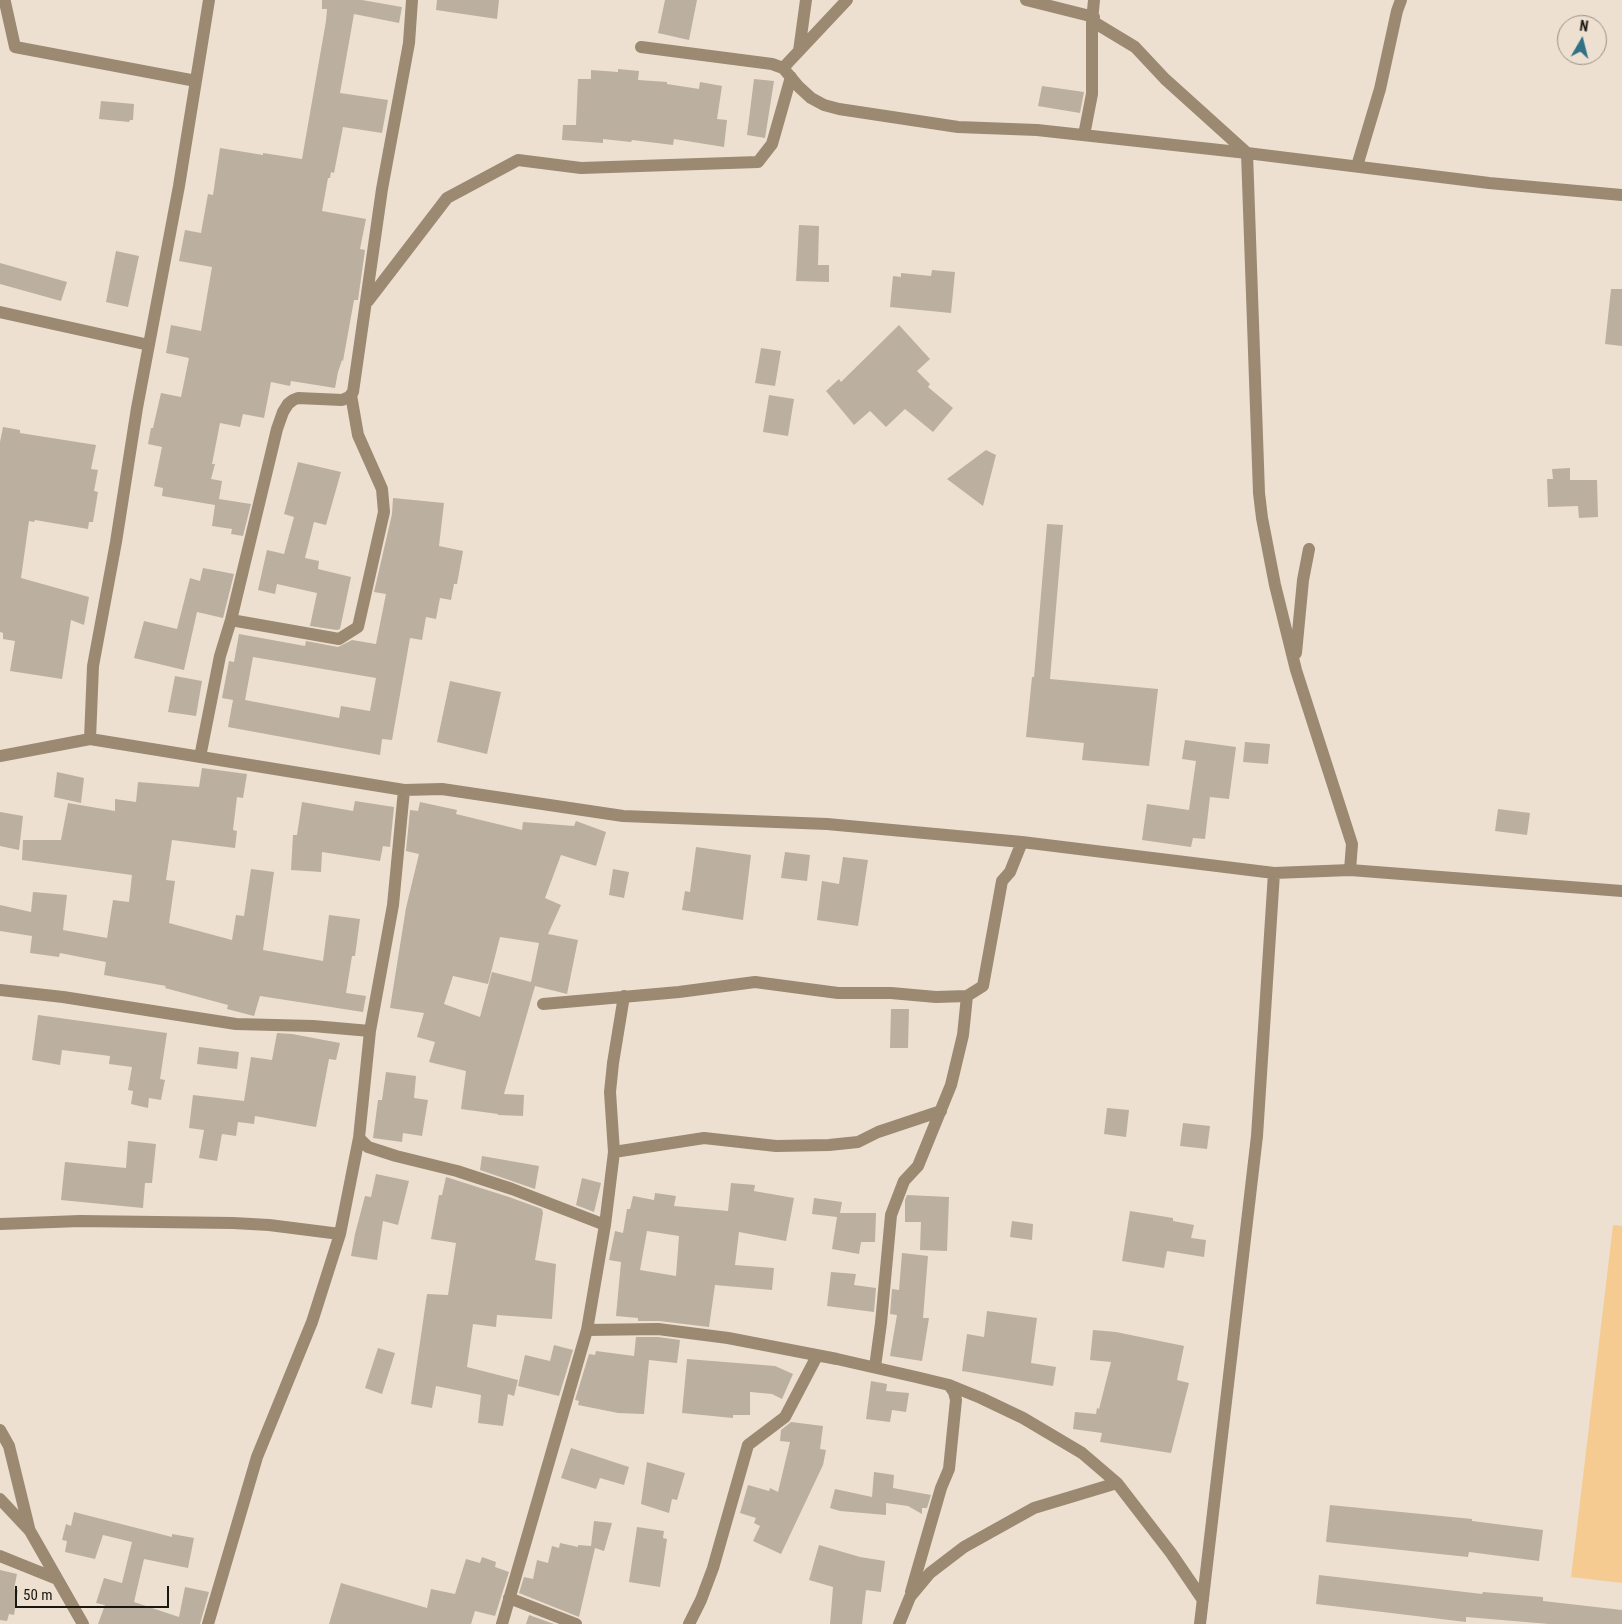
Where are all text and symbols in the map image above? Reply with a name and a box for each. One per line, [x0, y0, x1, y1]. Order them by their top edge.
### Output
north arrow [1557, 15, 1607, 65]
text: N [1579, 18, 1589, 35]
scale bar [18, 1576, 171, 1608]
text: 50 m [23, 1586, 53, 1604]

